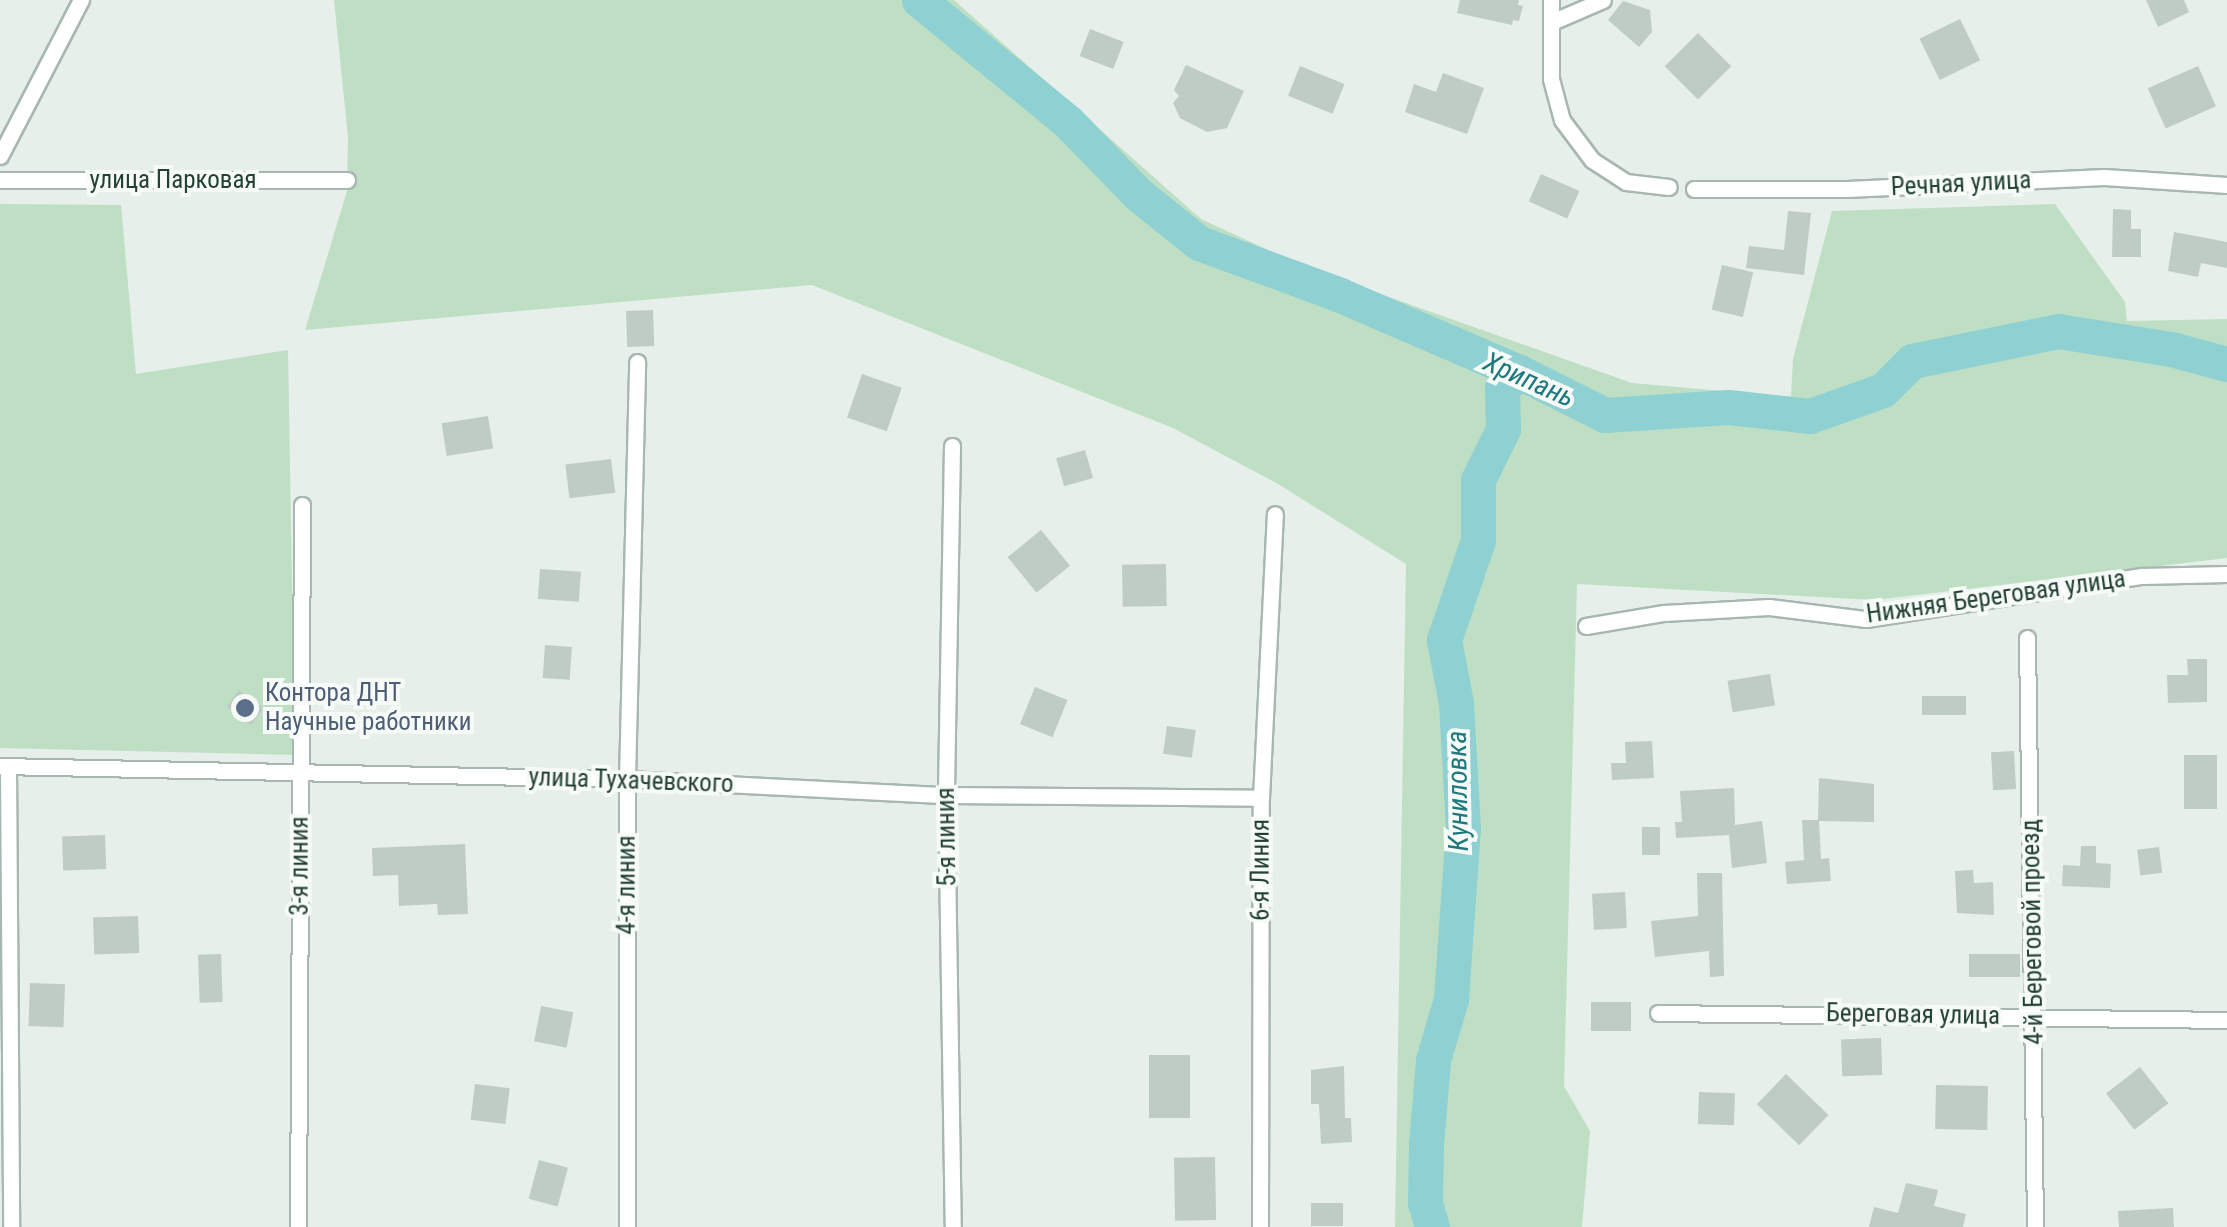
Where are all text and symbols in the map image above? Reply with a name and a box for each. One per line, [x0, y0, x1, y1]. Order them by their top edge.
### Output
street label: улица Парковая [90, 165, 256, 195]
street label: Речная улица [1890, 165, 2032, 203]
water label: Хрипань [1478, 345, 1580, 415]
street label: Нижняя Береговая улица [1865, 564, 2127, 630]
place label: Контора ДНТ Научные работники [265, 679, 471, 738]
marker: Контора ДНТ Научные работники [234, 697, 256, 719]
water label: Куниловка [1440, 730, 1476, 852]
street label: улица Тухачевского [528, 762, 734, 800]
street label: 5-я линия [931, 787, 963, 887]
street label: 3-я линия [285, 816, 315, 916]
street label: 6-я Линия [1246, 819, 1276, 921]
street label: 4-й Береговой проезд [2016, 819, 2050, 1045]
street label: 4-я линия [612, 835, 642, 935]
street label: Береговая улица [1826, 998, 2000, 1032]

